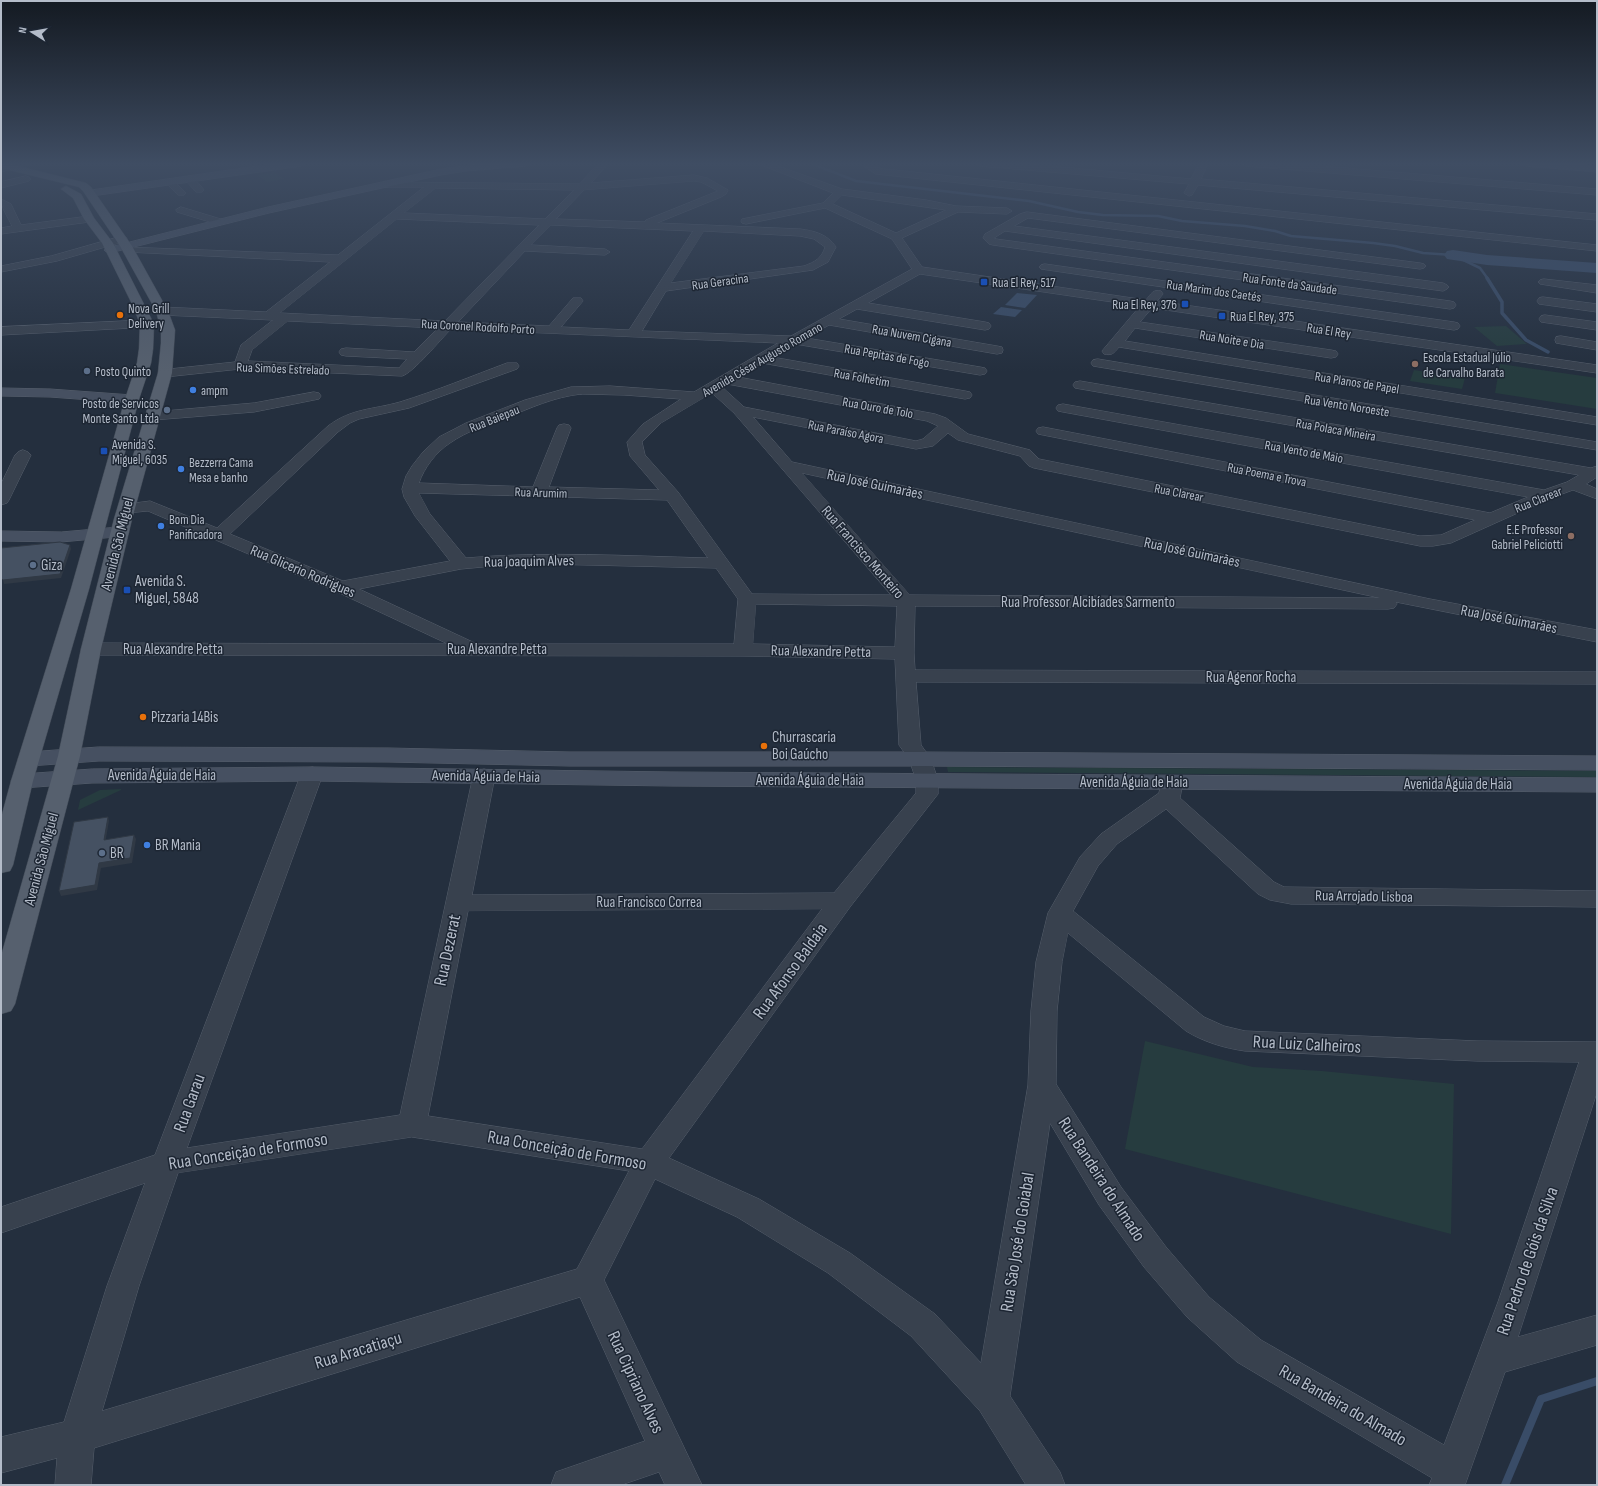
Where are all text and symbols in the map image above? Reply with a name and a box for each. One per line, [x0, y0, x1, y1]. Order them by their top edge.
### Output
north arrow [12, 12, 52, 52]
text: N [16, 26, 30, 34]
street label: Rua Fonte da Saudade [1242, 269, 1338, 299]
street label: Rua Geracina [691, 270, 749, 294]
place label: Rua El Rey, 517 [992, 275, 1056, 291]
street label: Rua Marim dos Caetés [1166, 276, 1263, 306]
marker: Rua El Rey, 517 [979, 277, 989, 287]
place label: Rua El Rey, 376 [1112, 297, 1177, 313]
marker: Rua El Rey, 376 [1180, 299, 1190, 309]
place label: Nova Grill Delivery [128, 301, 169, 332]
place label: Rua El Rey, 375 [1230, 309, 1294, 325]
marker: Nova Grill Delivery [115, 310, 125, 320]
marker: Rua El Rey, 375 [1217, 311, 1227, 321]
street label: Rua Coronel Rodolfo Porto [421, 316, 535, 338]
street label: Avenida César Augusto Romano [699, 319, 825, 401]
street label: Rua El Rey [1306, 320, 1352, 342]
street label: Rua Nuvem Cigana [871, 321, 953, 351]
street label: Rua Noite e Dia [1198, 327, 1265, 353]
street label: Rua Pepitas de Fogo [843, 341, 931, 371]
place label: Escola Estadual Júlio de Carvalho Barata [1423, 350, 1511, 381]
street label: Rua Simões Estrelado [236, 359, 330, 379]
marker: Escola Estadual Júlio de Carvalho Barata [1410, 359, 1420, 369]
place label: Posto Quinto [95, 364, 151, 380]
street label: Rua Folhetim [833, 365, 891, 391]
marker: Posto Quinto [82, 366, 92, 376]
street label: Rua Planos de Papel [1314, 368, 1400, 398]
place label: ampm [201, 383, 228, 399]
marker: ampm [188, 385, 198, 395]
street label: Rua Vento Noroeste [1303, 391, 1391, 421]
street label: Rua Ouro de Tolo [841, 394, 915, 422]
place label: Posto de Servicos Monte Santo Ltda [82, 396, 159, 427]
street label: Rua Baiepau [467, 402, 522, 436]
marker: Posto de Servicos Monte Santo Ltda [162, 405, 172, 415]
street label: Rua Polaca Mineira [1295, 415, 1377, 445]
street label: Rua Paraíso Agora [807, 417, 885, 447]
place label: Avenida S. Miguel, 6035 [111, 437, 167, 468]
street label: Rua Vento de Maio [1263, 437, 1344, 467]
marker: Avenida S. Miguel, 6035 [99, 446, 109, 456]
place label: Bezzerra Cama Mesa e banho [189, 455, 253, 486]
street label: Rua Poema e Trova [1226, 459, 1308, 490]
marker: Bezzerra Cama Mesa e banho [176, 464, 186, 474]
street label: Rua José Guimarães [825, 465, 925, 504]
street label: Rua Clarear [1153, 480, 1205, 506]
street label: Rua Clarear [1512, 483, 1565, 517]
street label: Rua Arumim [514, 484, 568, 502]
street label: Avenida São Miguel [97, 496, 138, 594]
street label: Rua Francisco Monteiro [817, 502, 908, 603]
place label: Bom Dia Panificadora [169, 512, 222, 543]
marker: Bom Dia Panificadora [156, 521, 166, 531]
place label: E.E Professor Gabriel Peliciotti [1491, 522, 1563, 553]
marker: E.E Professor Gabriel Peliciotti [1566, 531, 1576, 541]
street label: Rua José Guimarães [1142, 533, 1242, 572]
street label: Rua Glicerio Rodrigues [247, 541, 358, 602]
street label: Rua Joaquim Alves [484, 551, 574, 572]
place label: Giza [41, 556, 63, 575]
marker: Giza [28, 560, 38, 570]
place label: Avenida S. Miguel, 5848 [134, 572, 199, 608]
marker: Avenida S. Miguel, 5848 [122, 585, 132, 595]
street label: Rua Professor Alcibíades Sarmento [1001, 593, 1175, 612]
street label: Rua José Guimarães [1459, 601, 1559, 638]
street label: Rua Alexandre Petta [123, 640, 223, 659]
street label: Rua Alexandre Petta [447, 640, 547, 659]
street label: Rua Alexandre Petta [771, 641, 871, 662]
street label: Rua Agenor Rocha [1206, 668, 1296, 687]
place label: Pizzaria 14Bis [151, 708, 218, 727]
marker: Pizzaria 14Bis [138, 712, 148, 722]
place label: Churrascaria Boi Gaúcho [772, 728, 836, 764]
marker: Churrascaria Boi Gaúcho [759, 741, 769, 751]
street label: Avenida Águia de Haia [107, 766, 216, 785]
street label: Avenida Águia de Haia [431, 766, 540, 787]
street label: Avenida Águia de Haia [755, 771, 864, 790]
street label: Avenida Águia de Haia [1079, 773, 1188, 792]
street label: Avenida Águia de Haia [1403, 775, 1512, 794]
street label: Avenida São Miguel [20, 811, 63, 909]
place label: BR Mania [155, 836, 201, 855]
marker: BR Mania [142, 840, 152, 850]
place label: BR [110, 844, 124, 863]
marker: BR [97, 848, 107, 858]
street label: Rua Arrojado Lisboa [1315, 886, 1413, 907]
street label: Rua Francisco Correa [596, 893, 702, 912]
street label: Rua Dezerat [430, 912, 465, 988]
street label: Rua Afonso Baldaia [749, 919, 832, 1023]
street label: Rua Luiz Calheiros [1252, 1031, 1362, 1058]
street label: Rua Garau [169, 1071, 210, 1135]
street label: Rua Bandeira do Almado [1054, 1113, 1150, 1245]
street label: Rua Conceição de Formoso [486, 1126, 648, 1175]
street label: Rua Conceição de Formoso [167, 1129, 329, 1174]
street label: Rua São José do Goiabal [996, 1171, 1039, 1313]
street label: Rua Pedro de Góis da Silva [1492, 1184, 1563, 1338]
street label: Rua Aracatiaçu [312, 1327, 404, 1374]
street label: Rua Cipriano Alves [603, 1328, 668, 1437]
street label: Rua Bandeira do Almado [1275, 1360, 1410, 1450]

